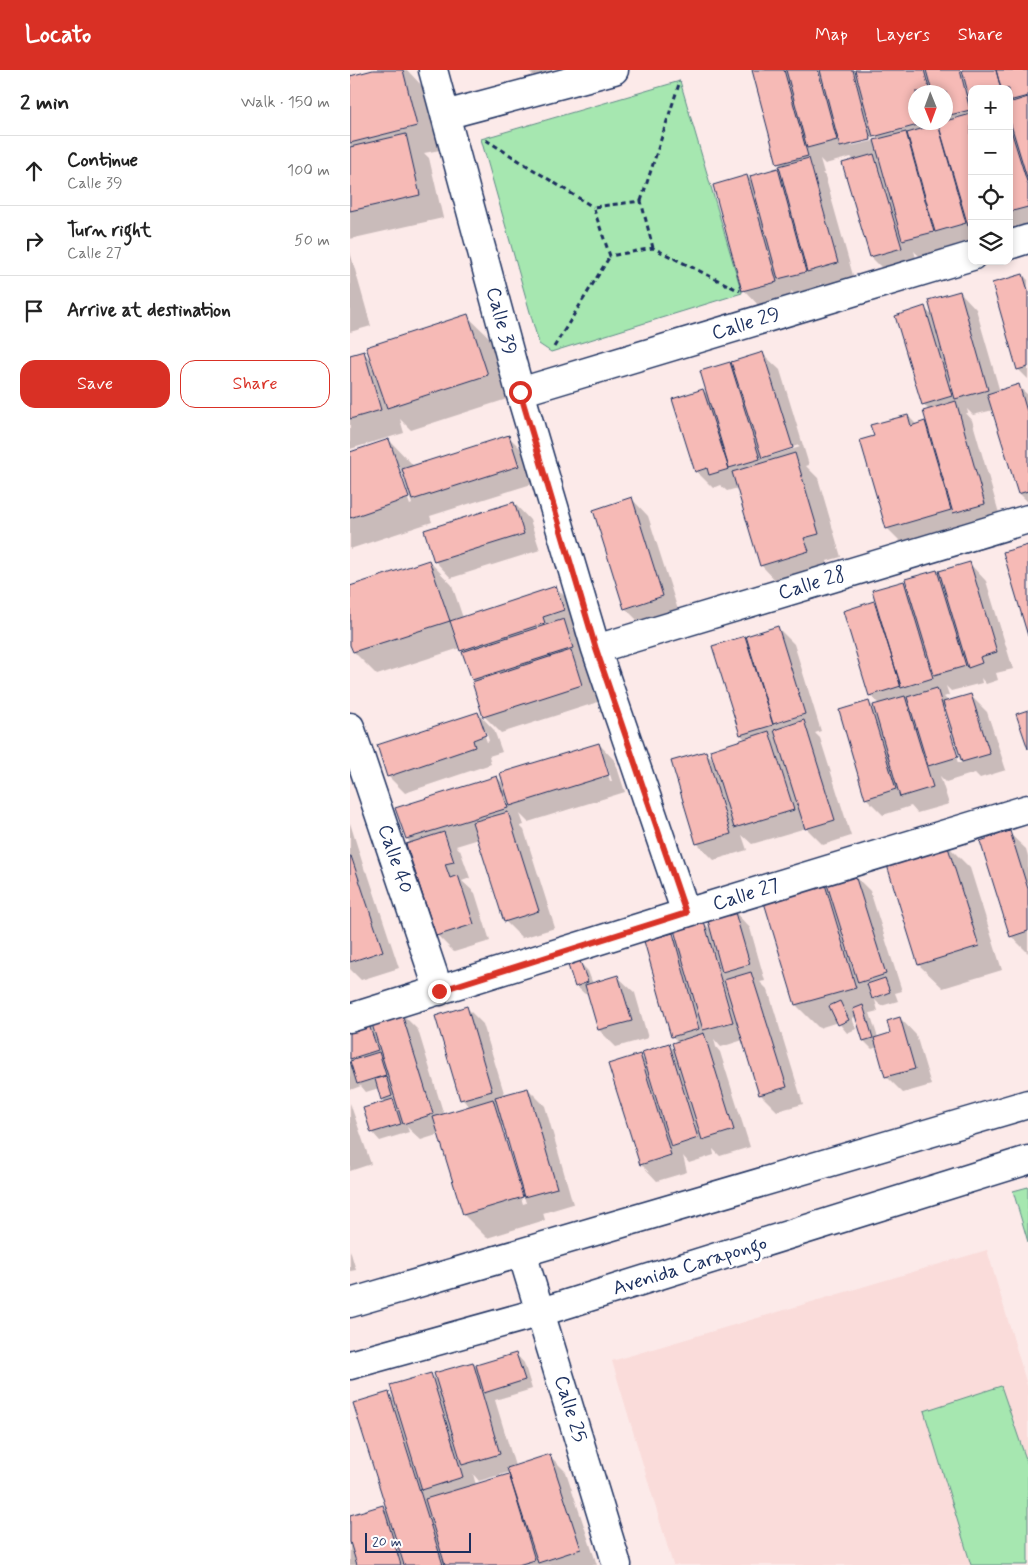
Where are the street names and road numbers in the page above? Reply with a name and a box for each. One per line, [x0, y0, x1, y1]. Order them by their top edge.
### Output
street label: Calle 39 [479, 284, 523, 358]
street label: Calle 29 [709, 301, 783, 347]
street label: Calle 28 [775, 561, 849, 607]
street label: Calle 40 [371, 821, 419, 897]
street label: Calle 27 [709, 872, 783, 918]
street label: Avenida Carapongo [610, 1230, 771, 1304]
street label: Calle 25 [547, 1372, 593, 1446]

